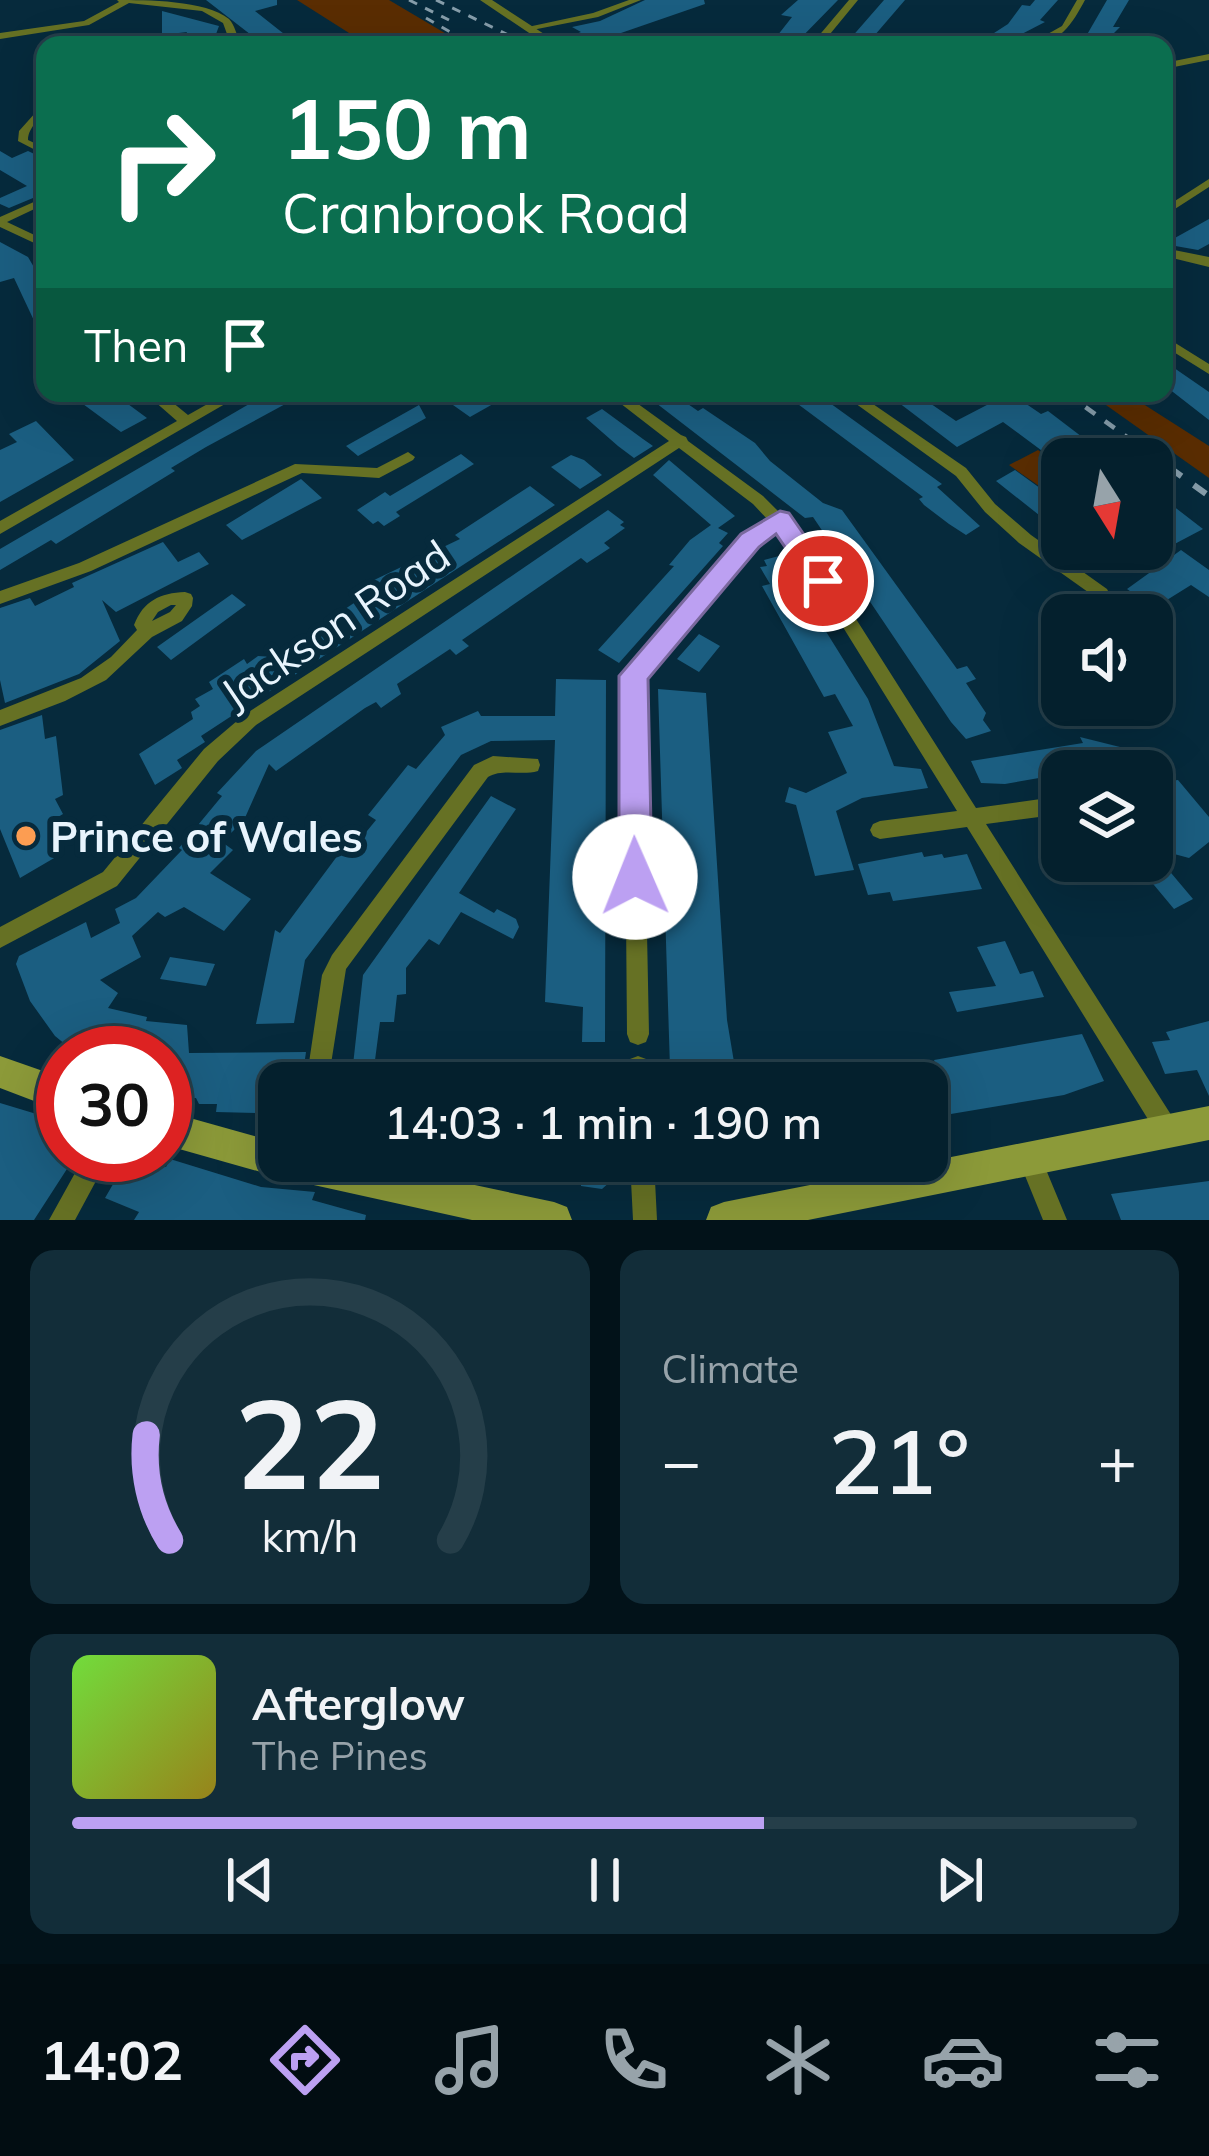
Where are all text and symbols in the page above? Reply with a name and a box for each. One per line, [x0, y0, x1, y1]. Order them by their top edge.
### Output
text: 150 m [282, 75, 532, 180]
icon: right [84, 84, 240, 240]
text: Cranbrook Road [282, 179, 690, 247]
icon: arrive [212, 312, 278, 378]
text: Then [84, 317, 188, 373]
north arrow [1041, 438, 1173, 570]
map controls [1041, 438, 1173, 882]
street label: Jackson Road [211, 528, 459, 720]
pin [772, 530, 874, 632]
icon: arrive [790, 548, 856, 614]
button: sound [1041, 594, 1173, 726]
button: layers [1041, 750, 1173, 882]
place label: Prince of Wales [50, 810, 363, 863]
position arrow [572, 814, 698, 940]
marker: Prince of Wales [13, 823, 39, 849]
speed limit sign: 30 [36, 1026, 192, 1182]
text: 14:03 · 1 min · 190 m [384, 1094, 822, 1150]
text: Climate [662, 1344, 799, 1393]
text: 22 [235, 1364, 385, 1520]
text: 21° [828, 1404, 970, 1517]
text: − [662, 1419, 701, 1502]
text: + [1097, 1419, 1137, 1502]
text: km/h [261, 1509, 358, 1563]
text: Afterglow [252, 1675, 465, 1731]
text: The Pines [252, 1731, 428, 1780]
icon: previous [217, 1847, 283, 1913]
icon: pause [572, 1847, 638, 1913]
icon: next [927, 1847, 993, 1913]
icon: directions [263, 2018, 347, 2102]
icon: music [428, 2018, 512, 2102]
icon: phone [592, 2018, 676, 2102]
icon: climate [756, 2018, 840, 2102]
icon: car [921, 2018, 1005, 2102]
icon: filters [1085, 2018, 1169, 2102]
text: 14:02 [40, 2026, 183, 2094]

